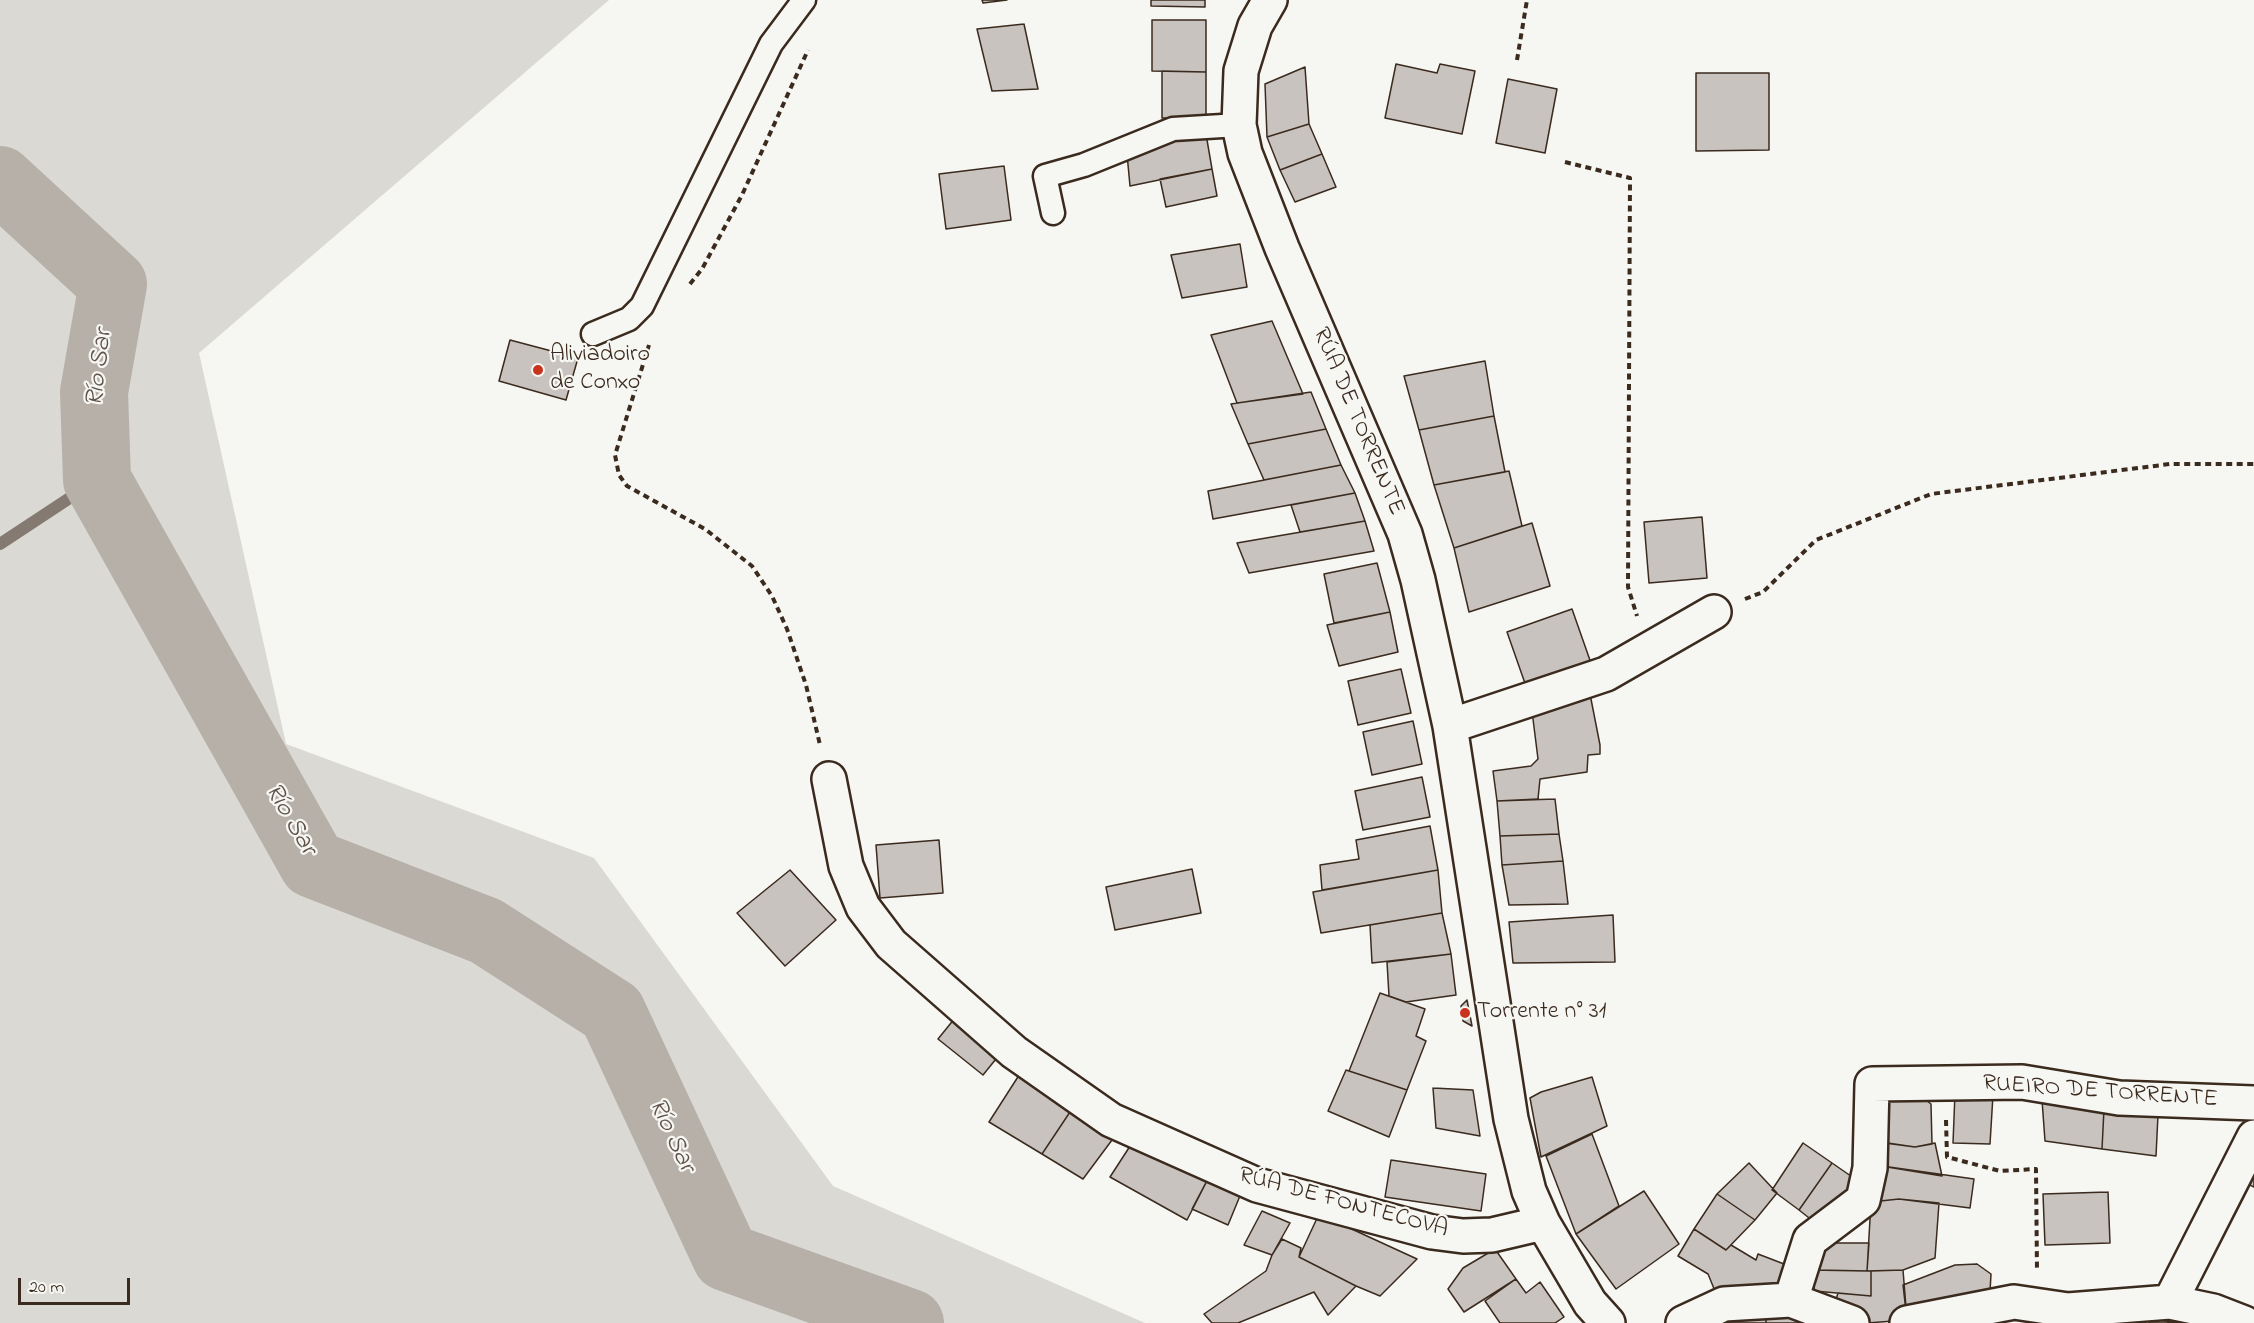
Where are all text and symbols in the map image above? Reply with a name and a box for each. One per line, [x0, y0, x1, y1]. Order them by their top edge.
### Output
street label: RÚA DE TORRENTE [1304, 324, 1410, 520]
water label: Río Sar [81, 327, 121, 409]
place label: Aliviadoiro de Conxo [550, 342, 650, 398]
marker: Aliviadoiro de Conxo [531, 363, 545, 377]
water label: Río Sar [256, 778, 322, 862]
place label: Torrente n° 31 [1477, 999, 1606, 1027]
marker: Torrente n° 31 [1458, 1006, 1472, 1020]
street label: RUEIRO DE TORRENTE [1981, 1070, 2219, 1116]
water label: Río Sar [639, 1094, 701, 1178]
street label: RÚA DE FONTECOVA [1235, 1162, 1451, 1246]
scale bar [21, 1266, 134, 1304]
text: 20 m [29, 1275, 64, 1301]

